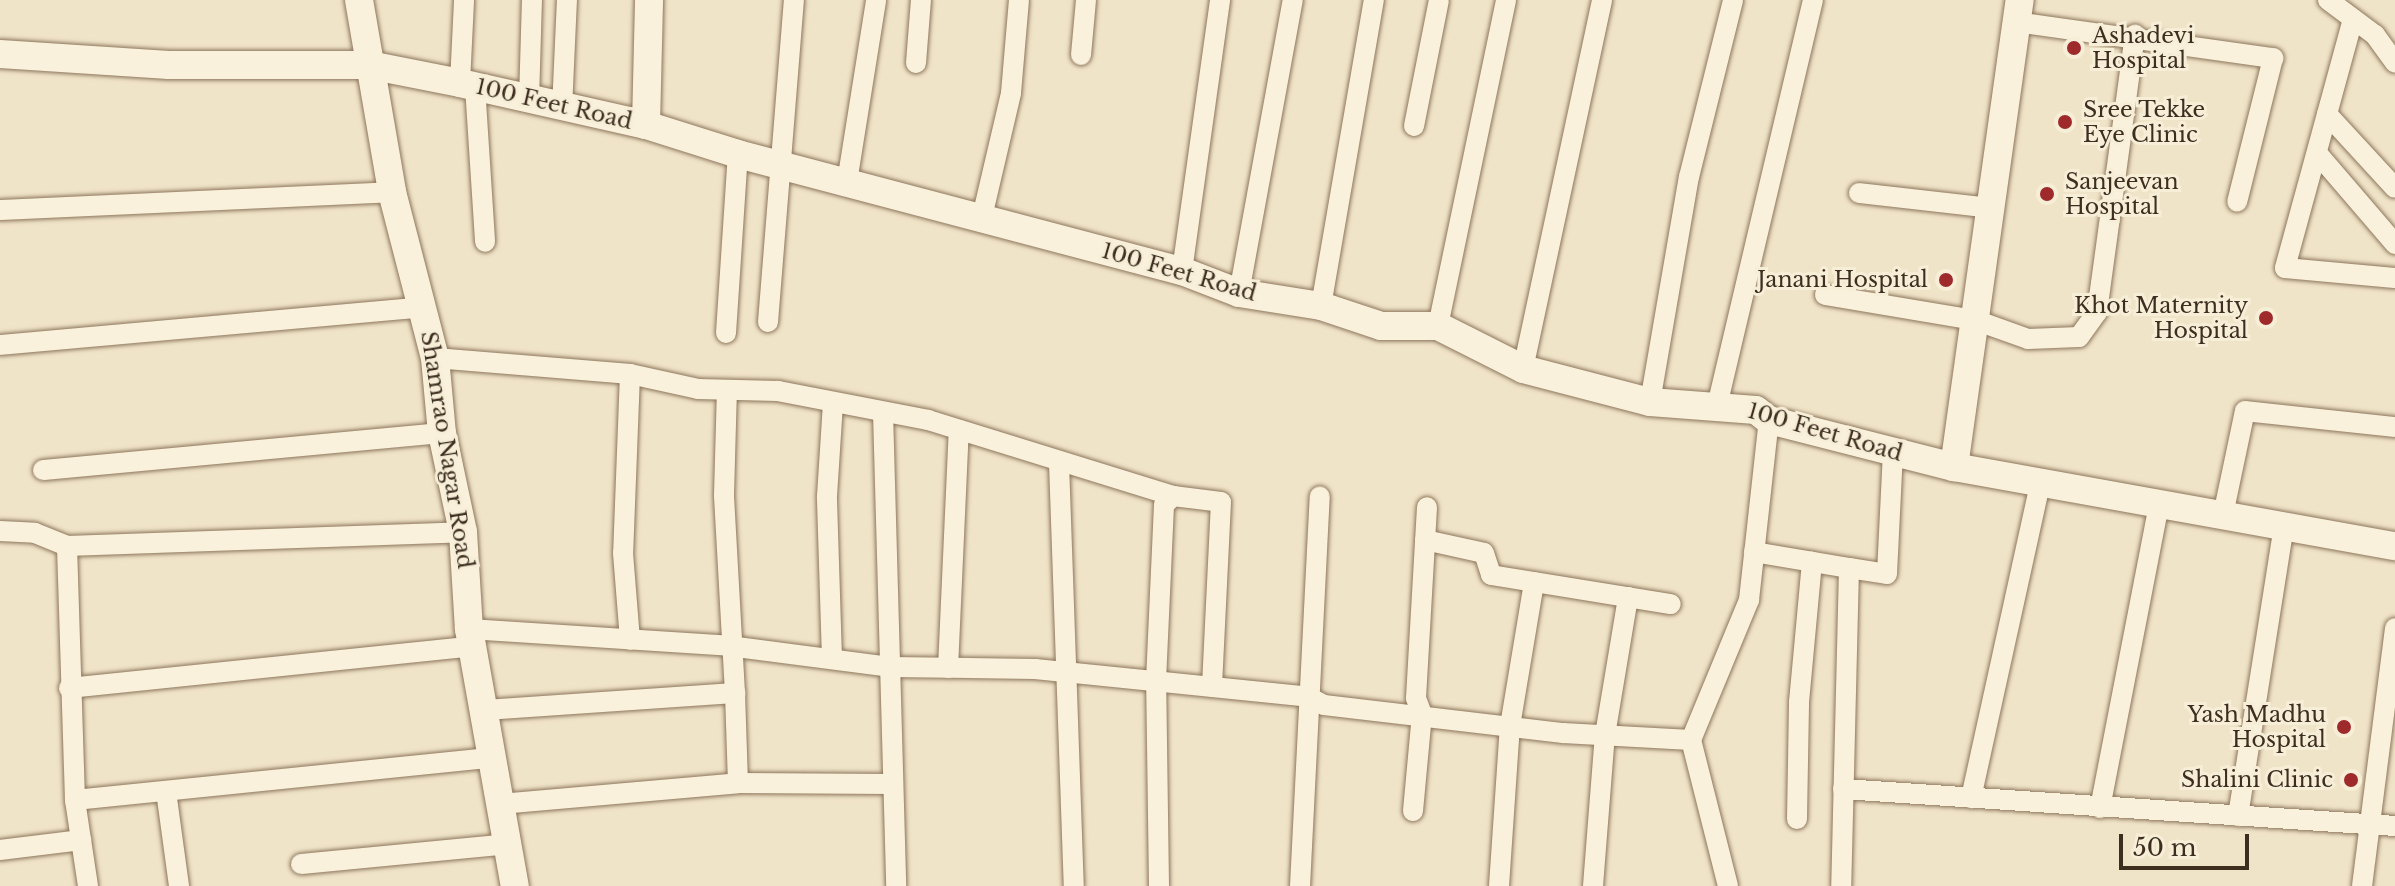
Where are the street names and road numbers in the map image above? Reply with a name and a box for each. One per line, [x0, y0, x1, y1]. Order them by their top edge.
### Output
street label: 100 Feet Road [473, 73, 635, 135]
street label: 100 Feet Road [1099, 237, 1259, 307]
street label: Shamrao Nagar Road [415, 329, 479, 571]
street label: 100 Feet Road [1745, 397, 1905, 467]

